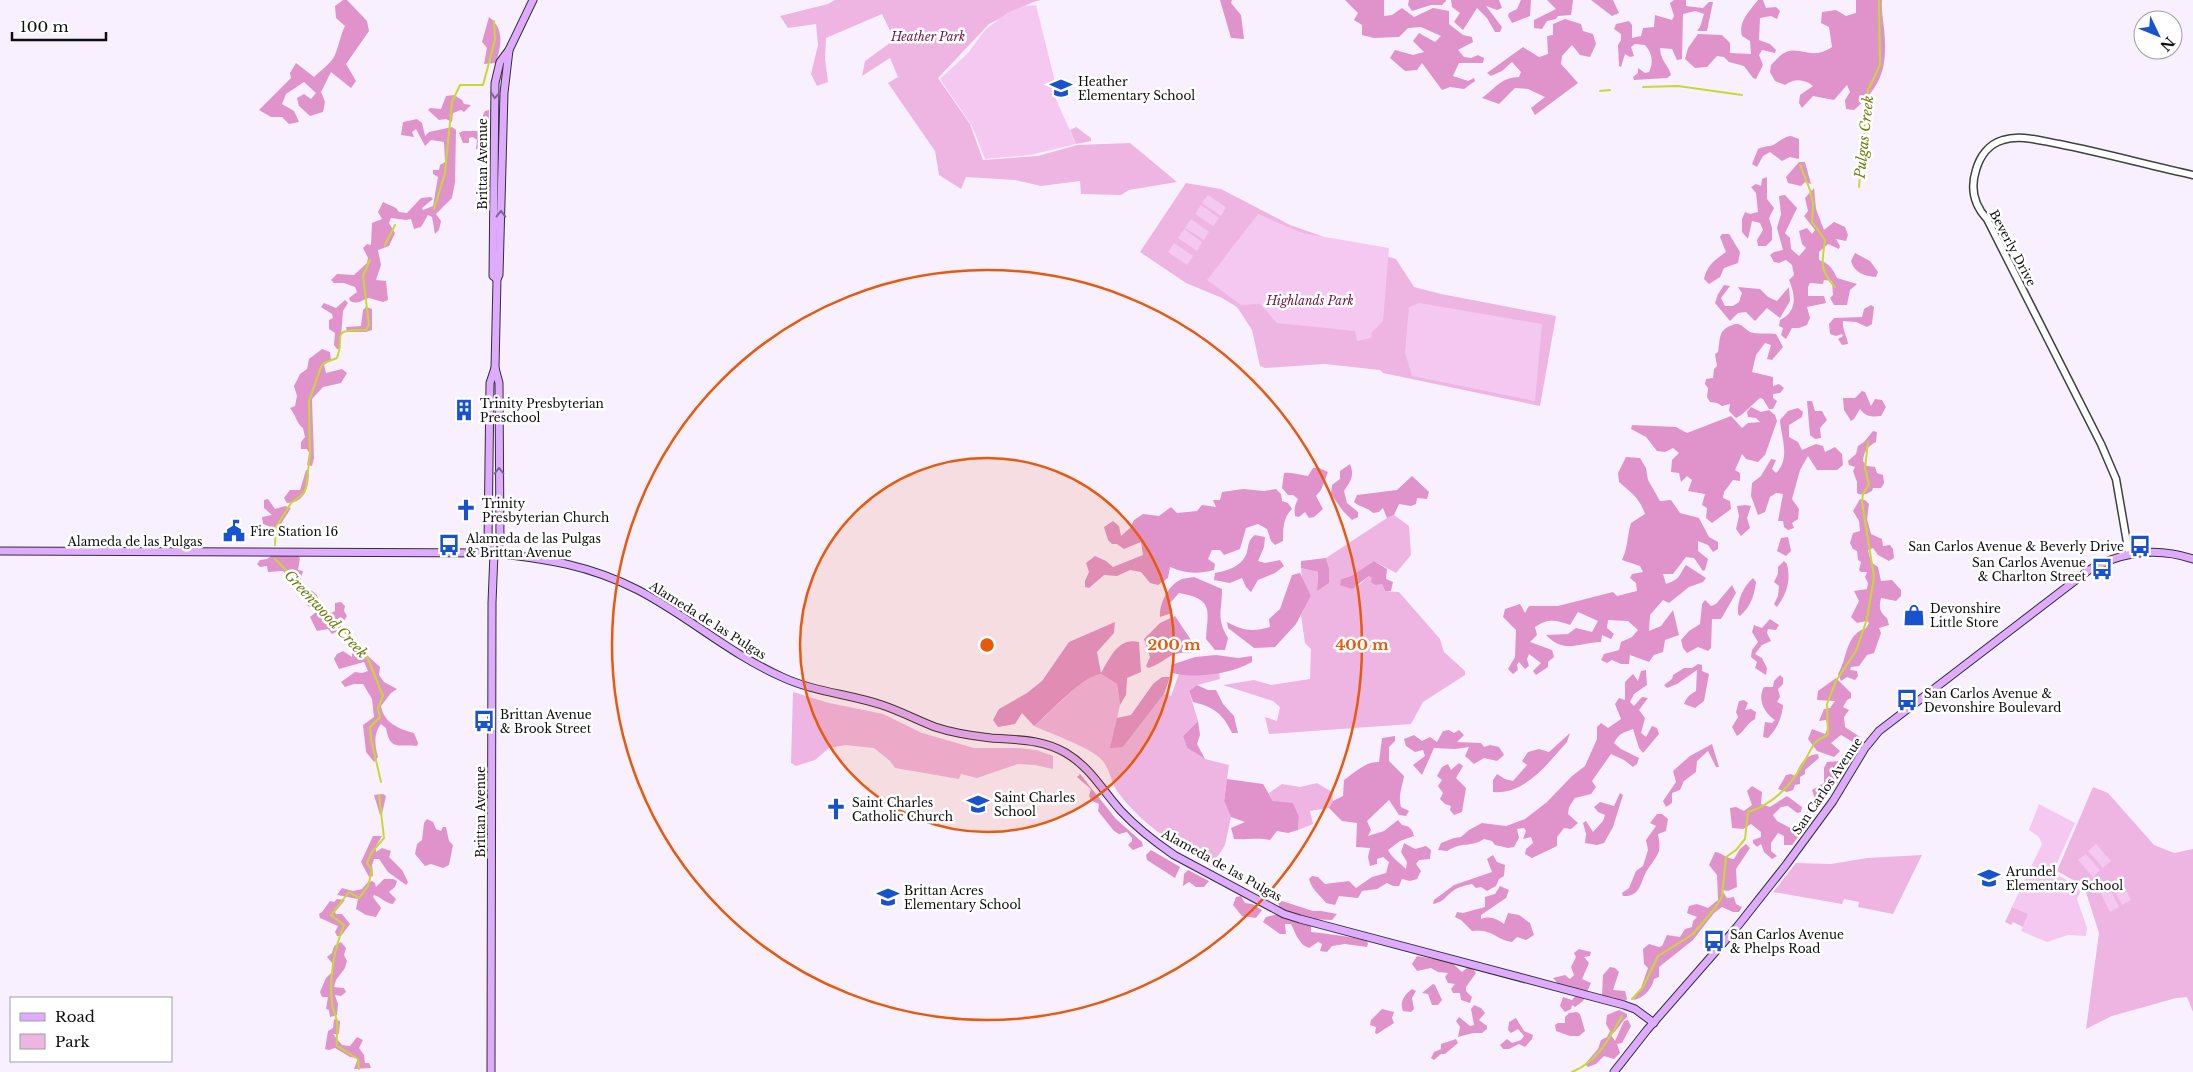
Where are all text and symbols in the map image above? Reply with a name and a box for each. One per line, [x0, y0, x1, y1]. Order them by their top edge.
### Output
scale bar [12, 10, 106, 42]
north arrow [2133, 10, 2183, 60]
text: 100 m [20, 17, 69, 36]
park label: Heather Park [890, 29, 965, 44]
text: N [2156, 33, 2179, 55]
place label: Heather Elementary School [1078, 74, 1195, 103]
school or university icon: Heather Elementary School [1048, 75, 1074, 101]
one-way arrow [489, 91, 500, 99]
water label: Pulgas Creek [1851, 95, 1877, 180]
street label: Brittan Avenue [475, 118, 490, 210]
street label: Beverly Drive [1987, 207, 2040, 289]
one-way arrow [496, 210, 506, 218]
park label: Highlands Park [1265, 293, 1354, 308]
place label: Trinity Presbyterian Preschool [480, 396, 604, 425]
building icon: Trinity Presbyterian Preschool [451, 397, 477, 423]
one-way arrow [494, 466, 504, 474]
place label: Trinity Presbyterian Church [482, 496, 609, 525]
church icon: Trinity Presbyterian Church [453, 497, 479, 523]
public building icon: Fire Station 16 [221, 518, 247, 544]
place label: Fire Station 16 [250, 524, 338, 539]
place label: Alameda de las Pulgas & Brittan Avenue [465, 531, 601, 560]
bus stop icon: Alameda de las Pulgas & Brittan Avenue [436, 532, 462, 558]
bus stop icon: San Carlos Avenue & Beverly Drive [2127, 533, 2153, 559]
street label: Alameda de las Pulgas [67, 534, 202, 549]
place label: San Carlos Avenue & Beverly Drive [1908, 539, 2124, 554]
place label: San Carlos Avenue & Charlton Street [1972, 555, 2086, 584]
bus stop icon: San Carlos Avenue & Charlton Street [2089, 556, 2115, 582]
water label: Greenwood Creek [281, 566, 371, 662]
street label: Alameda de las Pulgas [646, 577, 769, 662]
place label: Devonshire Little Store [1930, 601, 2001, 630]
shop icon: Devonshire Little Store [1901, 602, 1927, 628]
text: 200 m [1148, 635, 1201, 654]
text: 400 m [1335, 635, 1389, 654]
centre of rings [978, 636, 996, 654]
place label: San Carlos Avenue & Devonshire Boulevard [1924, 686, 2061, 715]
bus stop icon: San Carlos Avenue & Devonshire Boulevard [1894, 687, 1920, 713]
place label: Brittan Avenue & Brook Street [500, 707, 592, 736]
bus stop icon: Brittan Avenue & Brook Street [471, 708, 497, 734]
street label: San Carlos Avenue [1789, 734, 1865, 837]
street label: Brittan Avenue [473, 766, 488, 858]
place label: Saint Charles School [994, 790, 1075, 819]
school or university icon: Saint Charles School [965, 791, 991, 817]
place label: Saint Charles Catholic Church [852, 795, 953, 824]
church icon: Saint Charles Catholic Church [823, 796, 849, 822]
street label: Alameda de las Pulgas [1158, 825, 1285, 904]
place label: Arundel Elementary School [2005, 864, 2123, 893]
school or university icon: Arundel Elementary School [1976, 865, 2002, 891]
place label: Brittan Acres Elementary School [904, 883, 1021, 912]
school or university icon: Brittan Acres Elementary School [875, 884, 901, 910]
place label: San Carlos Avenue & Phelps Road [1730, 927, 1844, 956]
bus stop icon: San Carlos Avenue & Phelps Road [1701, 928, 1727, 954]
legend [10, 997, 172, 1062]
text: Road [55, 1007, 95, 1026]
text: Park [55, 1032, 91, 1051]

